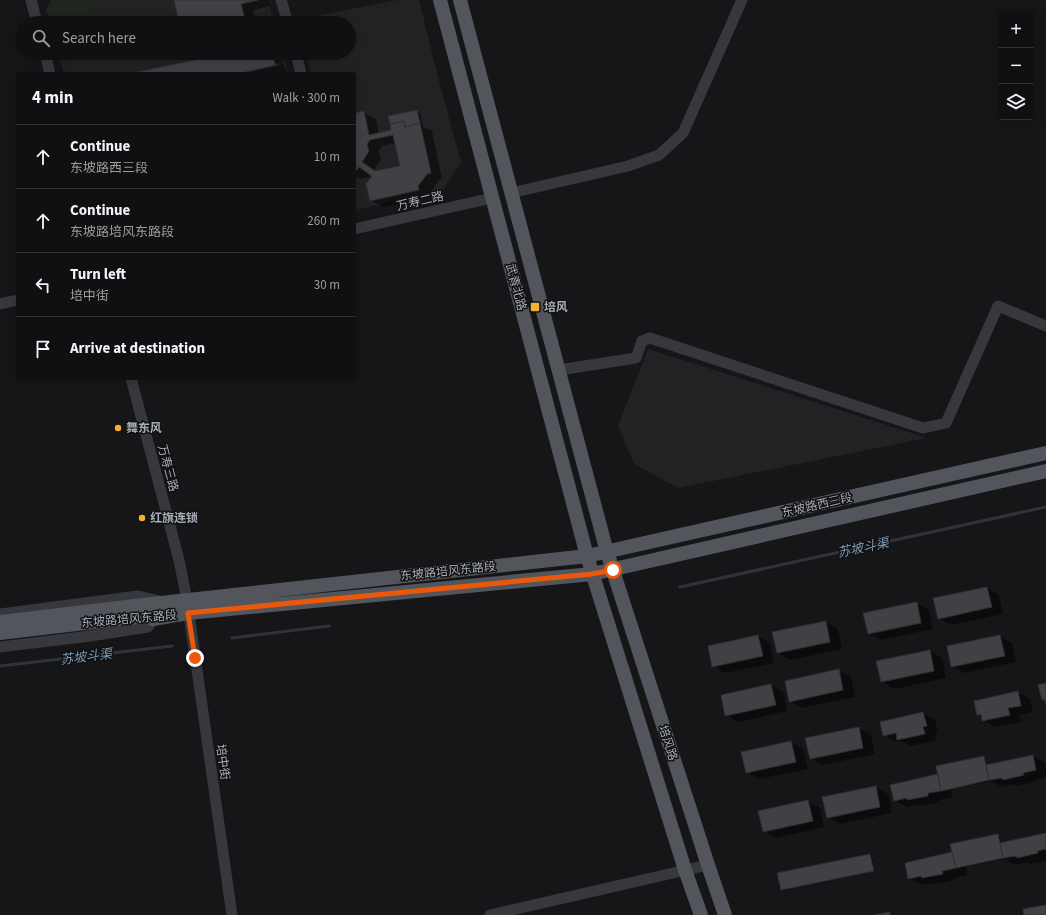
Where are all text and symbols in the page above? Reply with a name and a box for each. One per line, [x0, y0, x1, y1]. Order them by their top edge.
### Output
map controls [998, 12, 1034, 120]
button: + [998, 12, 1034, 48]
search box [16, 16, 356, 60]
icon: search [30, 27, 52, 49]
text: Search here [62, 28, 136, 49]
button: − [998, 48, 1034, 84]
button: layers [998, 84, 1034, 120]
text: 4 min [32, 86, 73, 110]
text: Walk · 300 m [272, 89, 340, 107]
text: Continue [70, 136, 130, 157]
icon: ahead [32, 146, 54, 168]
text: 10 m [314, 148, 340, 166]
text: 东坡路西三段 [70, 159, 148, 177]
street label: 万寿二路 [395, 188, 445, 215]
text: Continue [70, 200, 130, 221]
icon: ahead [32, 210, 54, 232]
text: 260 m [307, 212, 340, 230]
text: 东坡路培风东路段 [70, 223, 174, 241]
street label: 武青北路 [501, 262, 530, 313]
text: Turn left [70, 264, 126, 285]
icon: left [32, 274, 54, 296]
text: 30 m [314, 276, 340, 294]
text: 培中街 [70, 287, 109, 305]
place label: 培风 [544, 299, 568, 316]
marker: 培风 [529, 301, 541, 313]
icon: arrive [32, 338, 54, 360]
text: Arrive at destination [70, 338, 205, 359]
place label: 舞东风 [126, 420, 162, 437]
marker: 舞东风 [113, 423, 123, 433]
street label: 万寿三路 [153, 443, 182, 494]
street label: 东坡路西三段 [780, 489, 854, 522]
place label: 红旗连锁 [150, 510, 198, 527]
marker: 红旗连锁 [137, 513, 147, 523]
water label: 苏坡斗渠 [836, 533, 892, 562]
street label: 东坡路培风东路段 [399, 558, 497, 585]
route start [604, 561, 622, 579]
street label: 东坡路培风东路段 [80, 607, 178, 632]
water label: 苏坡斗渠 [59, 645, 115, 669]
route end [186, 649, 204, 667]
street label: 培风路 [654, 723, 681, 763]
street label: 培中街 [212, 743, 233, 781]

